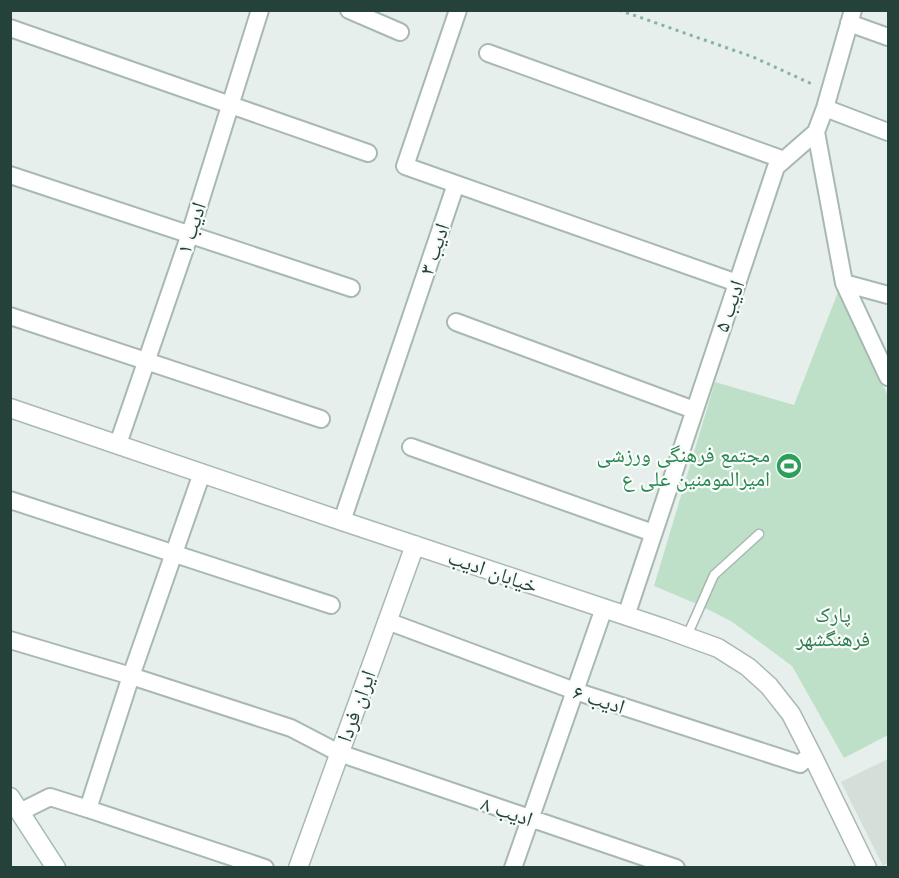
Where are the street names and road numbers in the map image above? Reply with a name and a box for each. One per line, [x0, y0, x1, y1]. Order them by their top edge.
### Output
street label: ادیب ۱ [169, 198, 213, 258]
street label: ادیب ۳ [412, 219, 456, 279]
street label: ادیب ۵ [707, 276, 751, 336]
street label: خیابان ادیب [444, 542, 542, 600]
street label: ایران فردا [330, 666, 382, 746]
street label: ادیب ۶ [569, 677, 629, 721]
street label: ادیب ۸ [477, 789, 537, 833]

